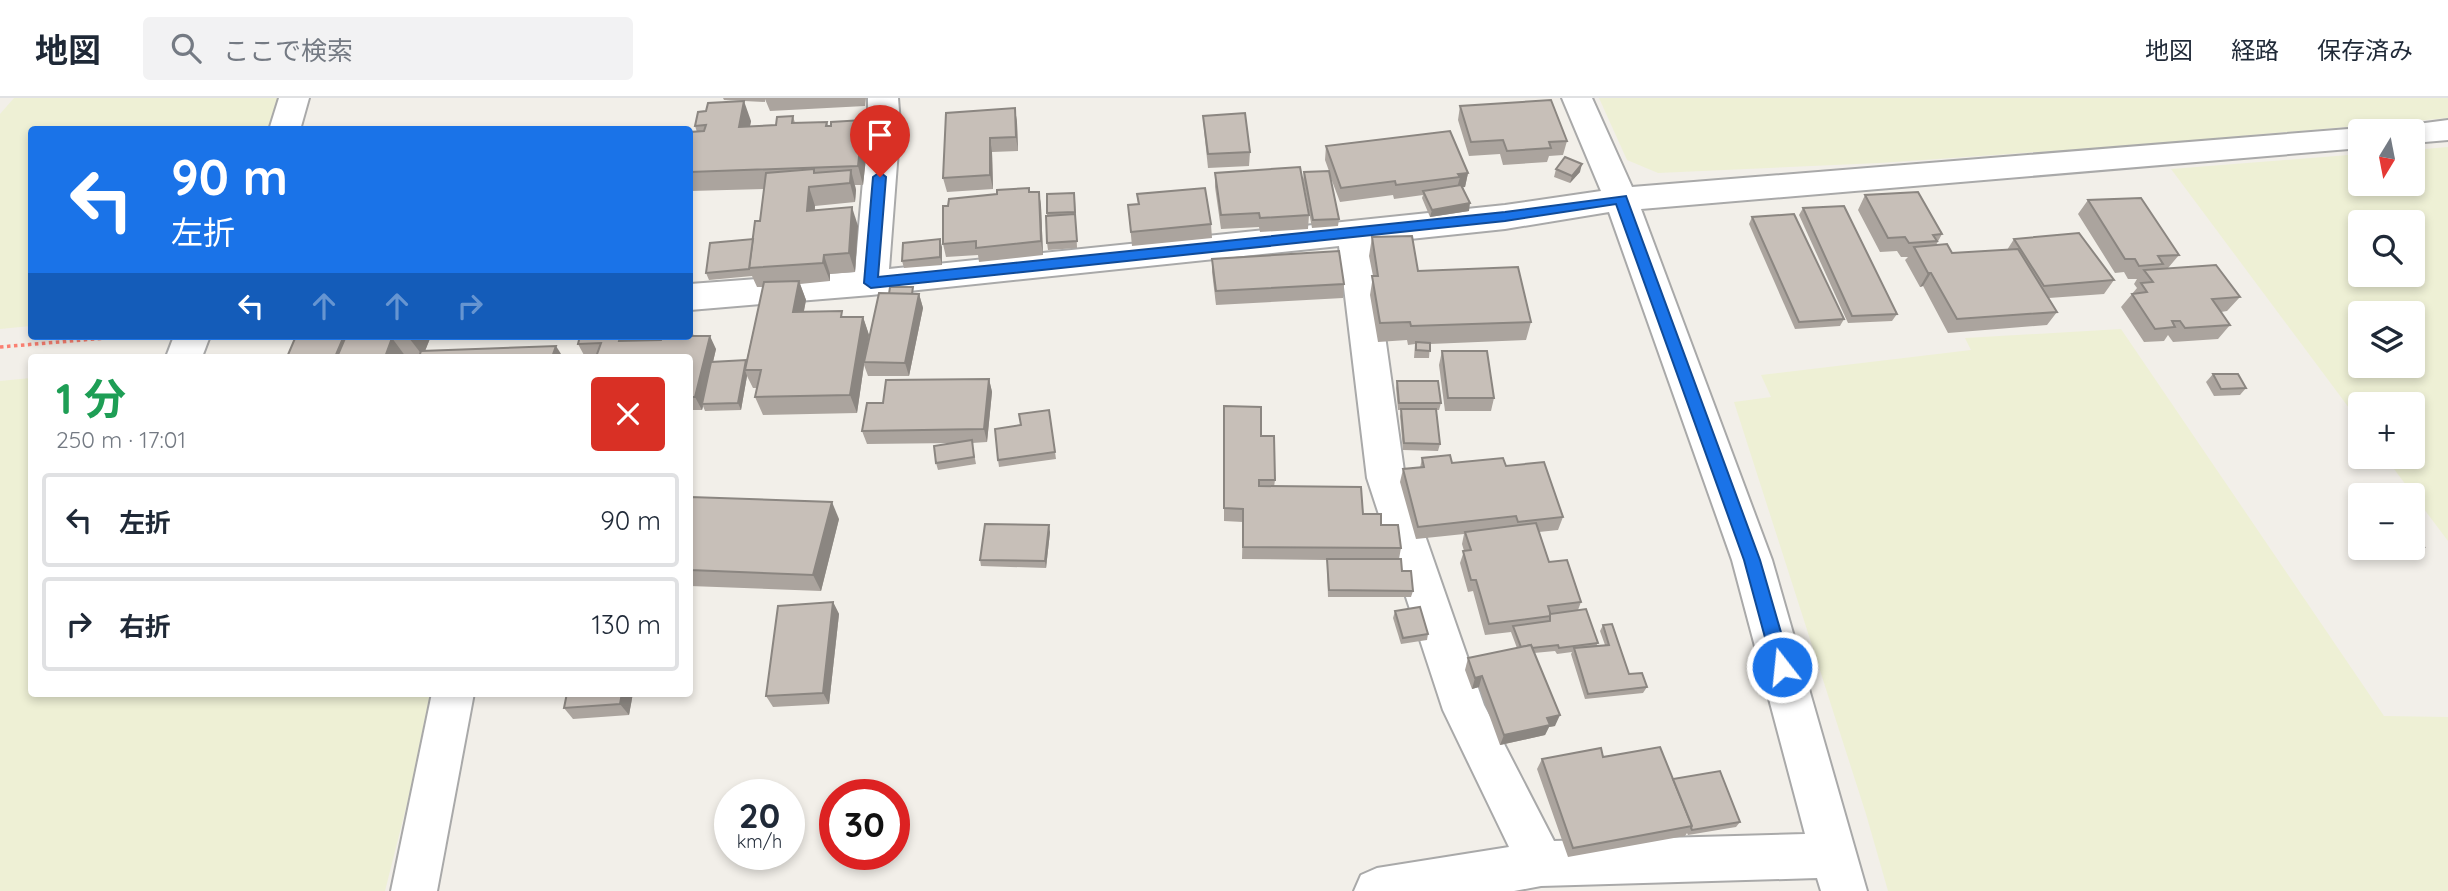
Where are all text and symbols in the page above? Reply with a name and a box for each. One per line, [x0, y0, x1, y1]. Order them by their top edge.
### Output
search box [143, 17, 633, 80]
text: 地図 [35, 29, 101, 70]
icon: search [167, 29, 205, 67]
text: ここで検索 [223, 34, 353, 67]
text: 地図 [2145, 35, 2193, 65]
text: 経路 [2231, 35, 2279, 65]
text: 保存済み [2317, 35, 2413, 65]
pin [850, 105, 910, 177]
icon: arrive [861, 116, 899, 154]
north arrow [2348, 119, 2426, 196]
map controls [2348, 119, 2425, 560]
text: 90 m [171, 146, 288, 207]
icon: left [56, 154, 147, 245]
button: search [2348, 210, 2425, 287]
text: 左折 [171, 212, 235, 252]
icon: left [232, 287, 270, 325]
icon: ahead [305, 287, 343, 325]
icon: ahead [378, 287, 416, 325]
icon: right [451, 287, 489, 325]
button: layers [2348, 301, 2425, 378]
text: 1 分 [56, 372, 126, 425]
button: close [591, 377, 665, 451]
button: + [2348, 392, 2425, 469]
text: 250 m · 17:01 [56, 425, 186, 454]
button: − [2348, 483, 2425, 560]
icon: left [60, 501, 98, 539]
text: 90 m [600, 504, 661, 537]
text: 左折 [119, 506, 171, 539]
icon: right [60, 605, 98, 643]
text: 130 m [591, 608, 661, 641]
text: 右折 [119, 610, 171, 643]
position arrow [1745, 630, 1819, 704]
speed limit sign: 30 [819, 779, 910, 870]
text: 20 [739, 793, 780, 837]
text: km/h [737, 830, 782, 853]

